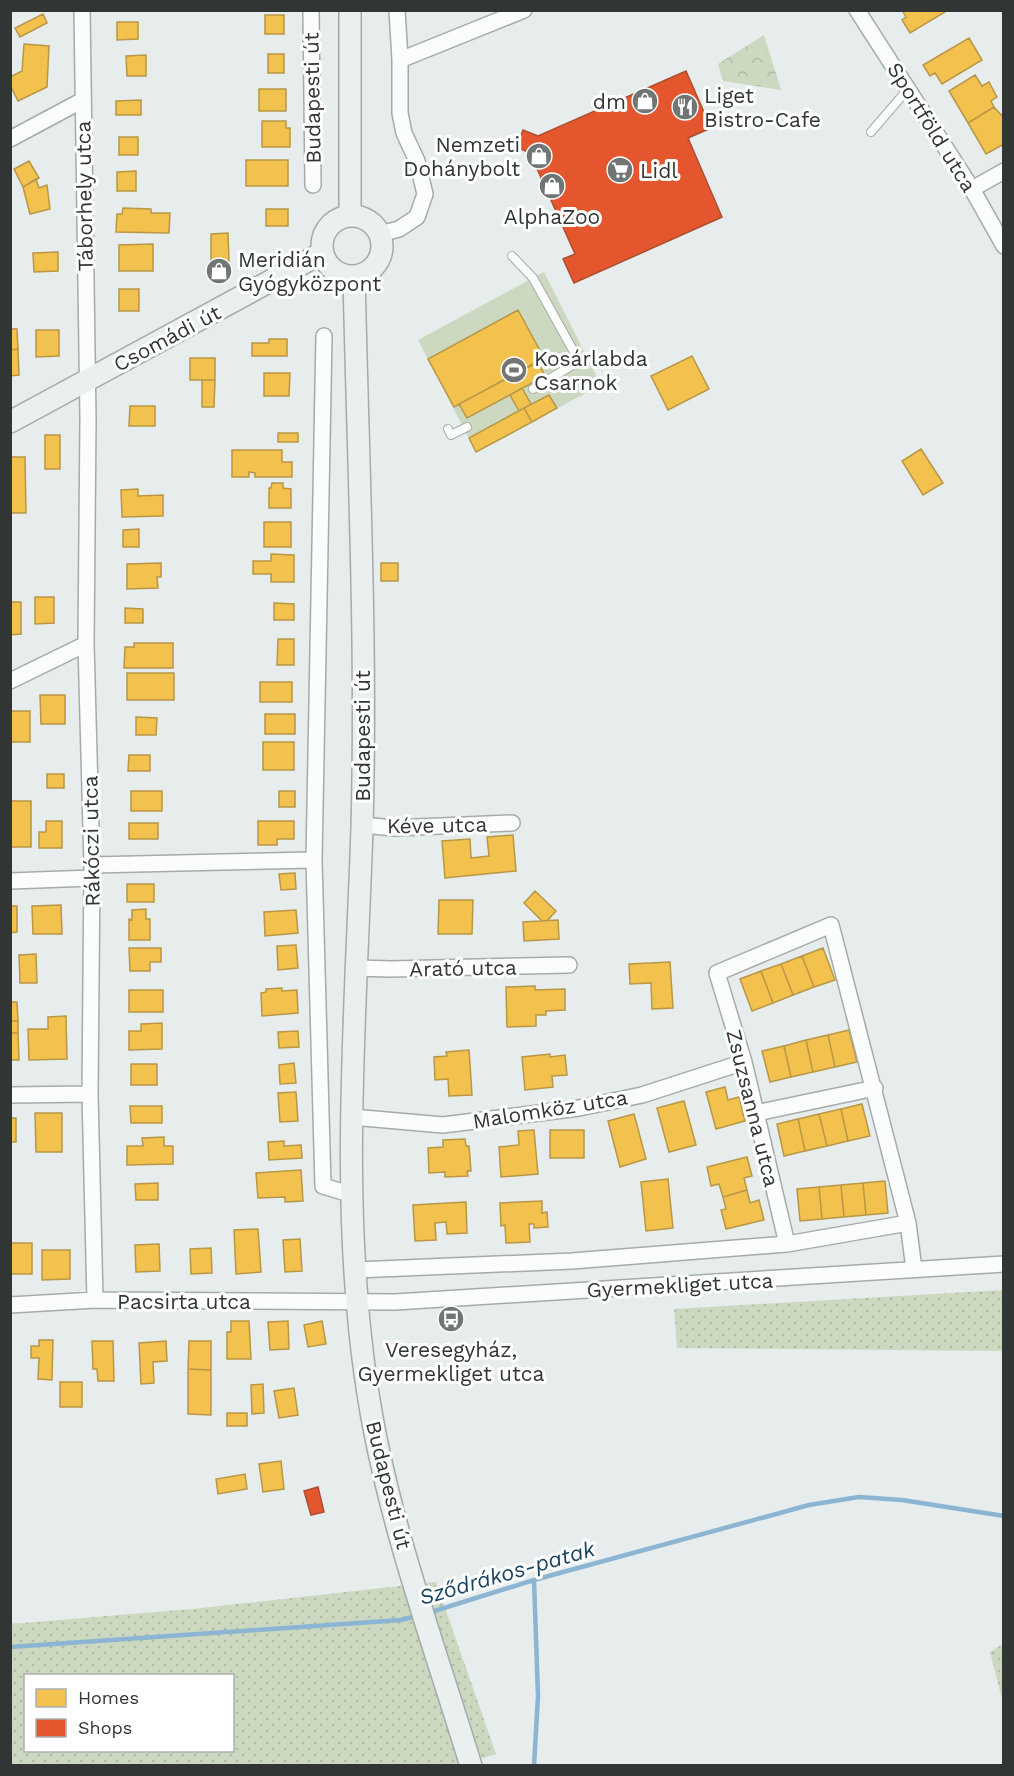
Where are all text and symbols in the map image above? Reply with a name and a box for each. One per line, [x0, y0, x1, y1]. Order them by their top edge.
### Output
street label: Budapesti út [298, 32, 326, 164]
street label: Sportföld utca [882, 58, 982, 197]
place label: Liget Bistro-Cafe [704, 83, 821, 132]
shop icon: dm [630, 86, 660, 116]
place label: dm [593, 89, 626, 114]
restaurant icon: Liget Bistro-Cafe [670, 92, 700, 122]
street label: Táborhely utca [70, 120, 98, 272]
place label: Nemzeti Dohánybolt [403, 132, 520, 181]
shop icon: Nemzeti Dohánybolt [524, 141, 554, 171]
supermarket icon: Lidl [605, 155, 635, 185]
place label: Lidl [640, 158, 678, 183]
shop icon: AlphaZoo [537, 171, 567, 201]
place label: AlphaZoo [504, 204, 600, 229]
place label: Meridián Gyógyközpont [238, 247, 381, 296]
shop icon: Meridián Gyógyközpont [204, 256, 234, 286]
street label: Csomádi út [109, 299, 225, 377]
place label: Kosárlabda Csarnok [534, 346, 648, 395]
sports icon: Kosárlabda Csarnok [499, 355, 529, 385]
street label: Budapesti út [350, 670, 375, 802]
street label: Rákóczi utca [77, 775, 105, 907]
street label: Kéve utca [387, 812, 487, 838]
street label: Arató utca [409, 955, 517, 981]
street label: Zsuzsanna utca [721, 1027, 785, 1189]
street label: Malomköz utca [471, 1084, 629, 1134]
street label: Gyermekliget utca [586, 1268, 774, 1302]
street label: Pacsirta utca [117, 1289, 251, 1314]
bus stop icon: Veresegyház, Gyermekliget utca [436, 1304, 466, 1334]
place label: Veresegyház, Gyermekliget utca [358, 1337, 545, 1386]
street label: Budapesti út [361, 1418, 417, 1552]
water label: Sződrákos-patak [416, 1536, 599, 1610]
legend [24, 1674, 234, 1752]
text: Homes [78, 1687, 139, 1708]
text: Shops [78, 1717, 132, 1738]

